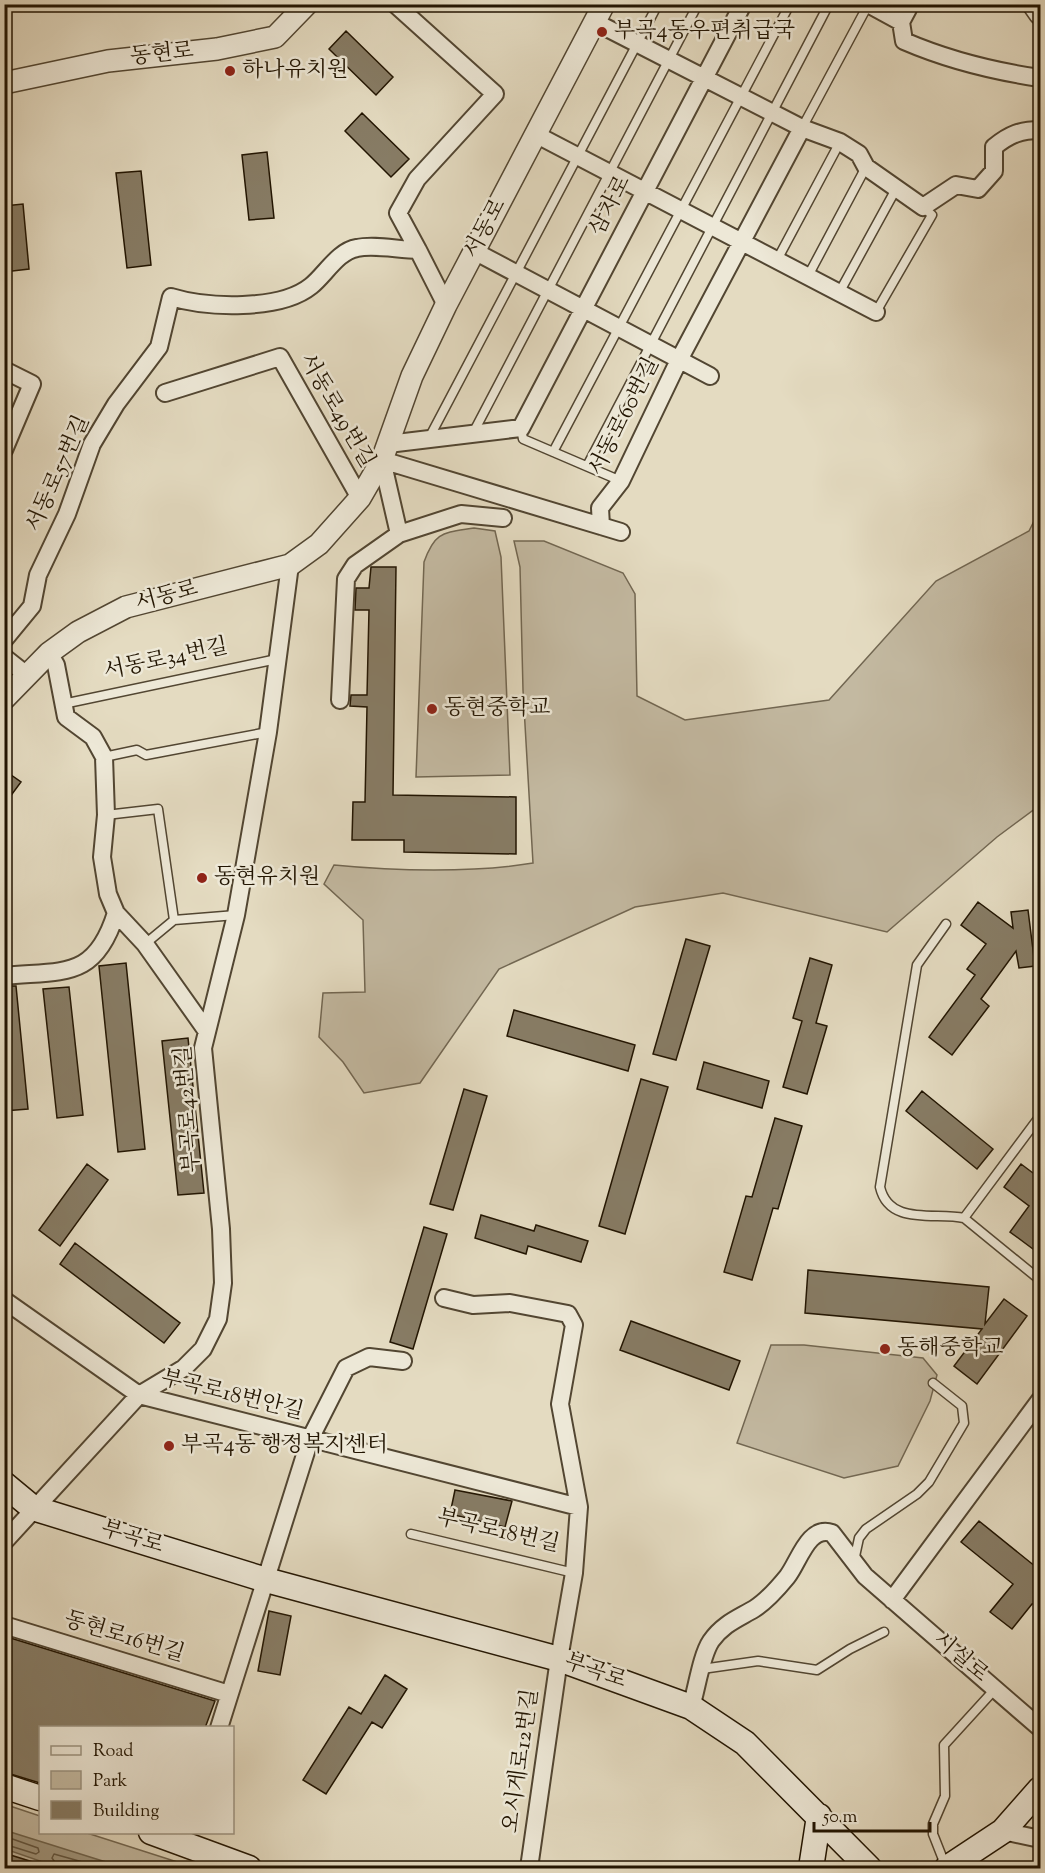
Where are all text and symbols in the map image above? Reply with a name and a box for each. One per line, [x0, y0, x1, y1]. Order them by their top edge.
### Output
place label: 부곡4동우편취급국 [614, 16, 795, 48]
marker: 부곡4동우편취급국 [595, 25, 609, 39]
street label: 동현로 [129, 36, 195, 74]
place label: 하나유치원 [242, 55, 348, 87]
marker: 하나유치원 [223, 64, 237, 78]
street label: 삼차로 [582, 170, 640, 242]
street label: 서동로 [457, 193, 515, 265]
street label: 서동로49번길 [290, 348, 382, 474]
street label: 서동로60번길 [581, 352, 669, 482]
street label: 서동로57번길 [19, 410, 99, 538]
street label: 서동로 [132, 573, 202, 621]
street label: 서동로34번길 [101, 631, 231, 689]
place label: 동현중학교 [444, 693, 550, 725]
marker: 동현중학교 [425, 702, 439, 716]
place label: 동현유치원 [214, 862, 320, 894]
marker: 동현유치원 [195, 871, 209, 885]
street label: 부곡로42번길 [169, 1044, 209, 1174]
place label: 동해중학교 [897, 1333, 1003, 1365]
marker: 동해중학교 [878, 1342, 892, 1356]
street label: 부곡로18번안길 [157, 1363, 307, 1429]
place label: 부곡4동 행정복지센터 [181, 1430, 388, 1462]
marker: 부곡4동 행정복지센터 [162, 1439, 176, 1453]
street label: 부곡로18번길 [434, 1502, 562, 1562]
street label: 부곡로 [97, 1513, 167, 1563]
street label: 동현로16번길 [60, 1604, 188, 1672]
street label: 시실로 [925, 1625, 995, 1691]
street label: 부곡로 [560, 1646, 630, 1698]
street label: 오시게로12번길 [496, 1687, 548, 1835]
legend [39, 1726, 234, 1834]
text: Road [93, 1739, 133, 1765]
text: Park [93, 1769, 128, 1795]
scale bar [814, 1795, 930, 1833]
text: Building [93, 1799, 159, 1825]
text: 50 m [822, 1805, 858, 1831]

